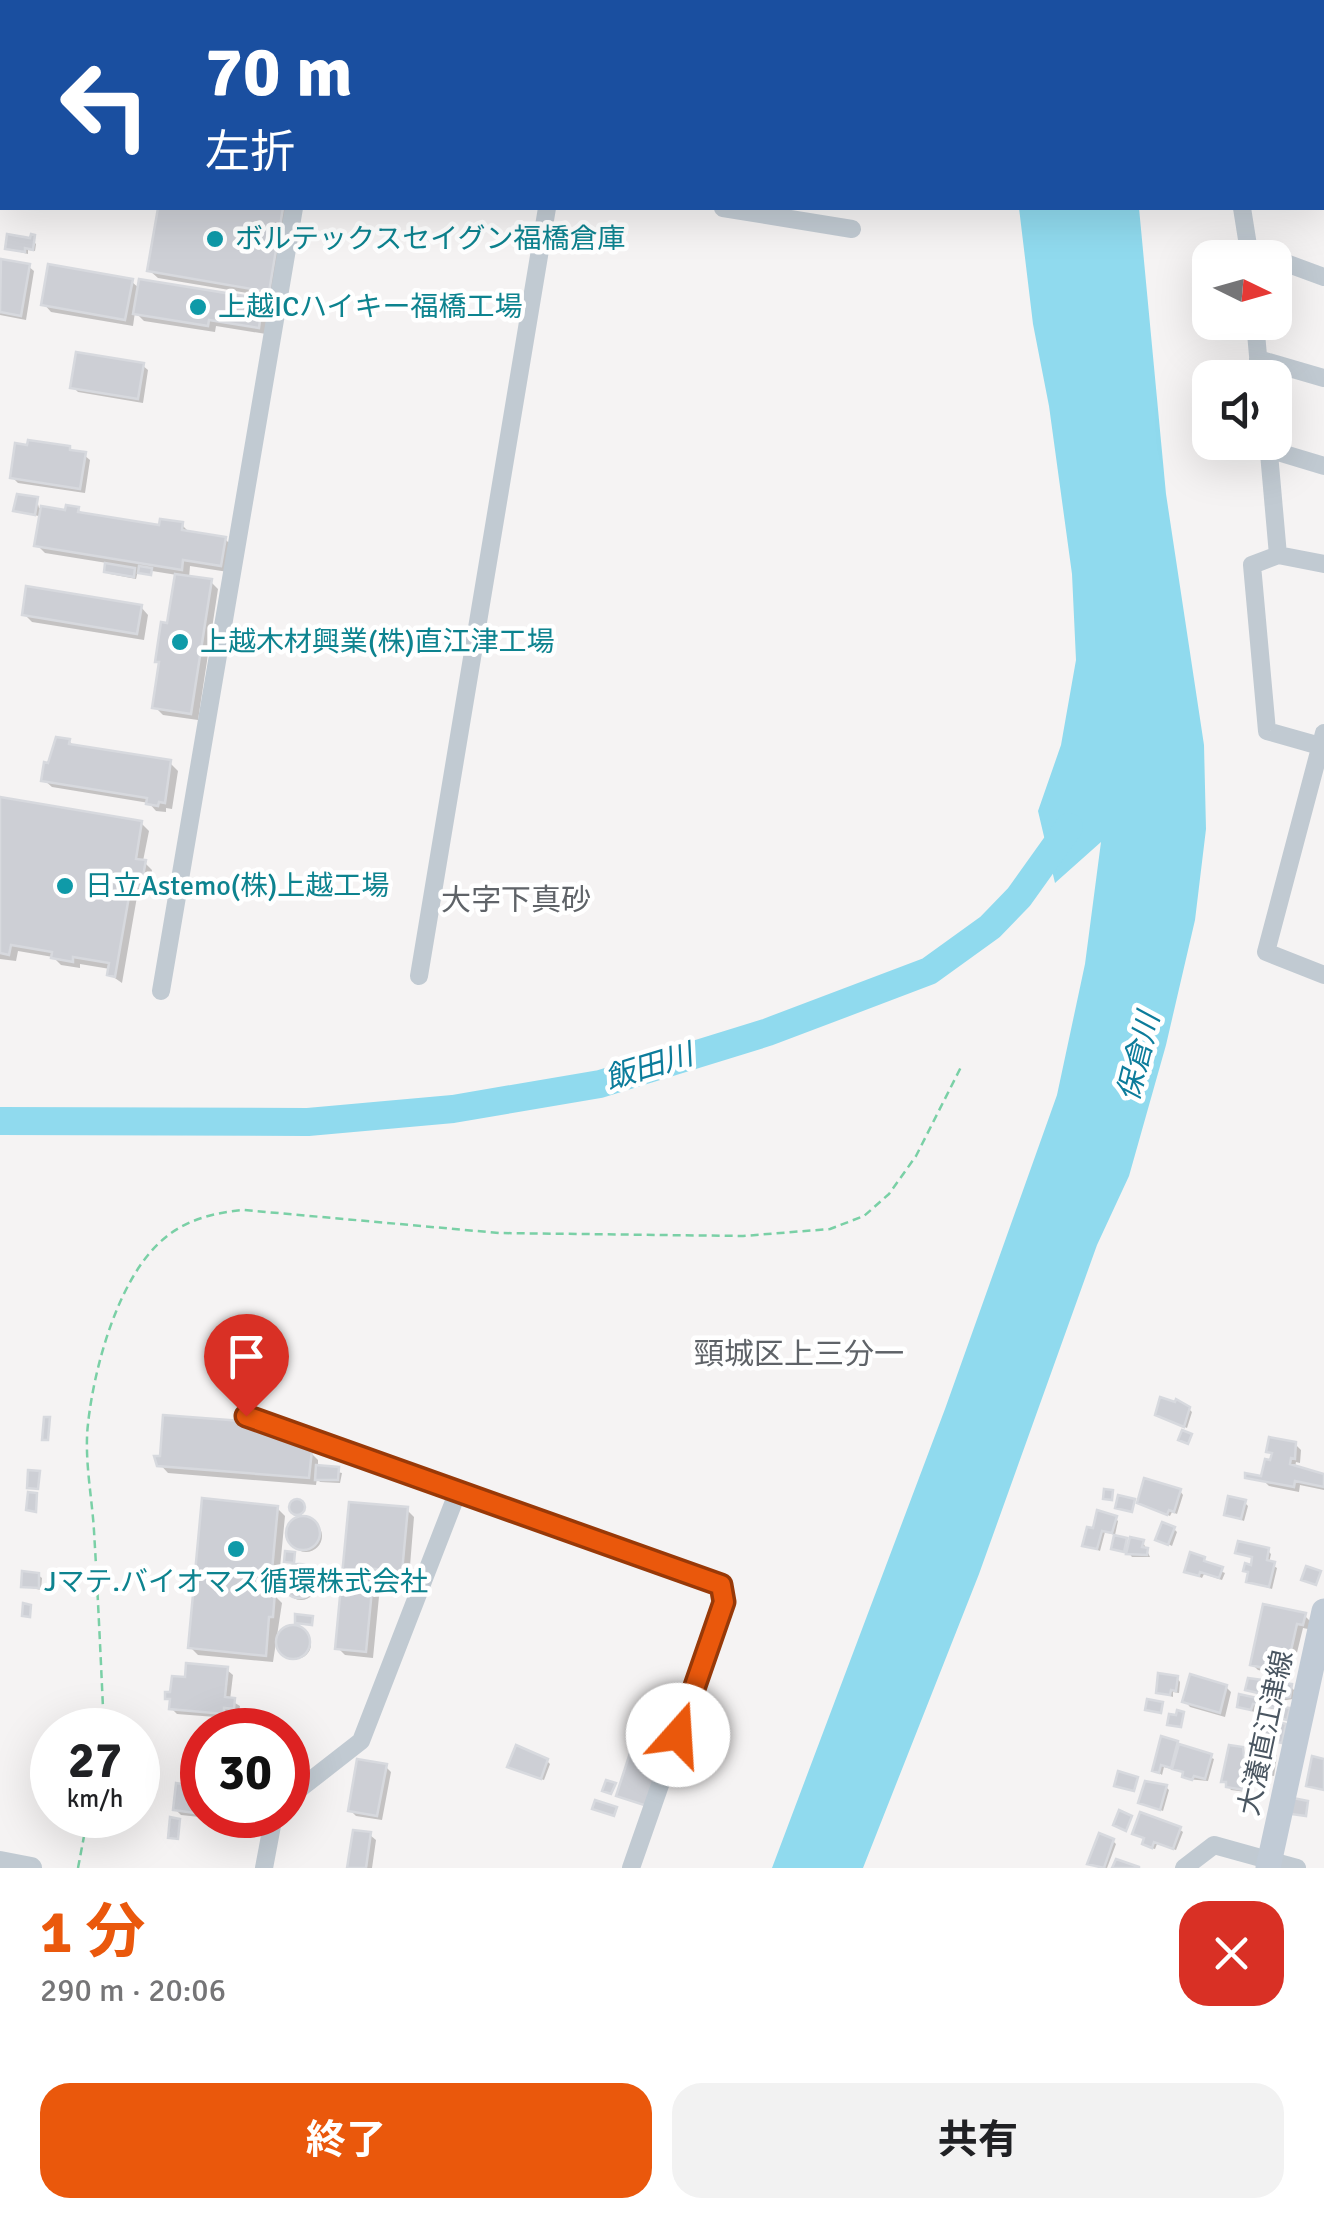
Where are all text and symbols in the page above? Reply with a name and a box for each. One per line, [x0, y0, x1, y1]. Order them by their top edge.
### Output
text: 70 m [205, 29, 353, 115]
icon: left [40, 40, 170, 170]
text: 左折 [205, 125, 295, 180]
place label: ボルテックスセイグン福橋倉庫 [235, 222, 626, 256]
marker: ボルテックスセイグン福橋倉庫 [204, 228, 226, 250]
north arrow [1192, 240, 1292, 340]
map controls [1192, 240, 1292, 460]
place label: 上越ICハイキー福橋工場 [218, 290, 523, 324]
marker: 上越ICハイキー福橋工場 [187, 296, 209, 318]
button: sound [1192, 360, 1292, 460]
place label: 上越木材興業(株)直江津工場 [200, 625, 555, 659]
marker: 上越木材興業(株)直江津工場 [169, 631, 191, 653]
place label: 日立Astemo(株)上越工場 [85, 869, 389, 903]
marker: 日立Astemo(株)上越工場 [54, 875, 76, 897]
district label: 大字下真砂 [441, 882, 591, 919]
water label: 保倉川 [1110, 1006, 1169, 1105]
water label: 飯田川 [601, 1035, 700, 1098]
pin [204, 1314, 289, 1417]
icon: arrive [219, 1329, 274, 1384]
district label: 頸城区上三分一 [694, 1336, 904, 1373]
marker: Jマテ.バイオマス循環株式会社 [225, 1538, 247, 1560]
place label: Jマテ.バイオマス循環株式会社 [44, 1565, 428, 1599]
street label: 大瀁直江津線 [1232, 1647, 1300, 1819]
position arrow [626, 1683, 730, 1787]
speed limit sign: 30 [180, 1708, 310, 1838]
text: 27 [68, 1730, 122, 1792]
text: km/h [67, 1783, 123, 1814]
text: 1 分 [40, 1896, 146, 1970]
button: close [1179, 1901, 1284, 2006]
text: 290 m · 20:06 [40, 1971, 226, 2010]
button: 終了 [40, 2083, 652, 2198]
button: 共有 [672, 2083, 1284, 2198]

